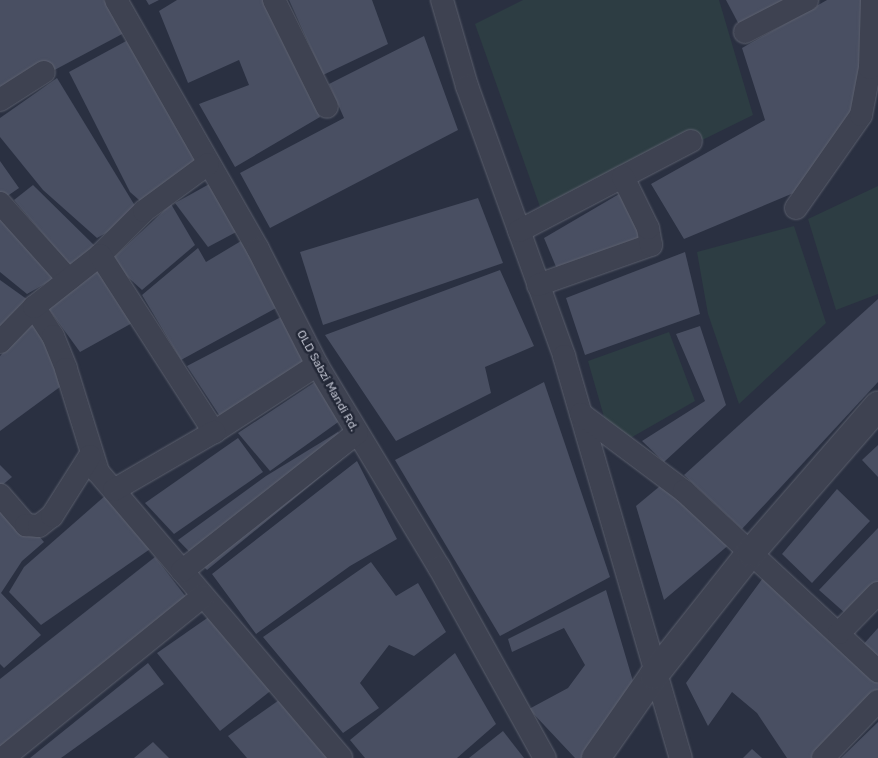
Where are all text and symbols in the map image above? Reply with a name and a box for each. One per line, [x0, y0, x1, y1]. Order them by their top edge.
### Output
street label: OLD Sabzi Mandi Rd. [293, 328, 361, 434]

